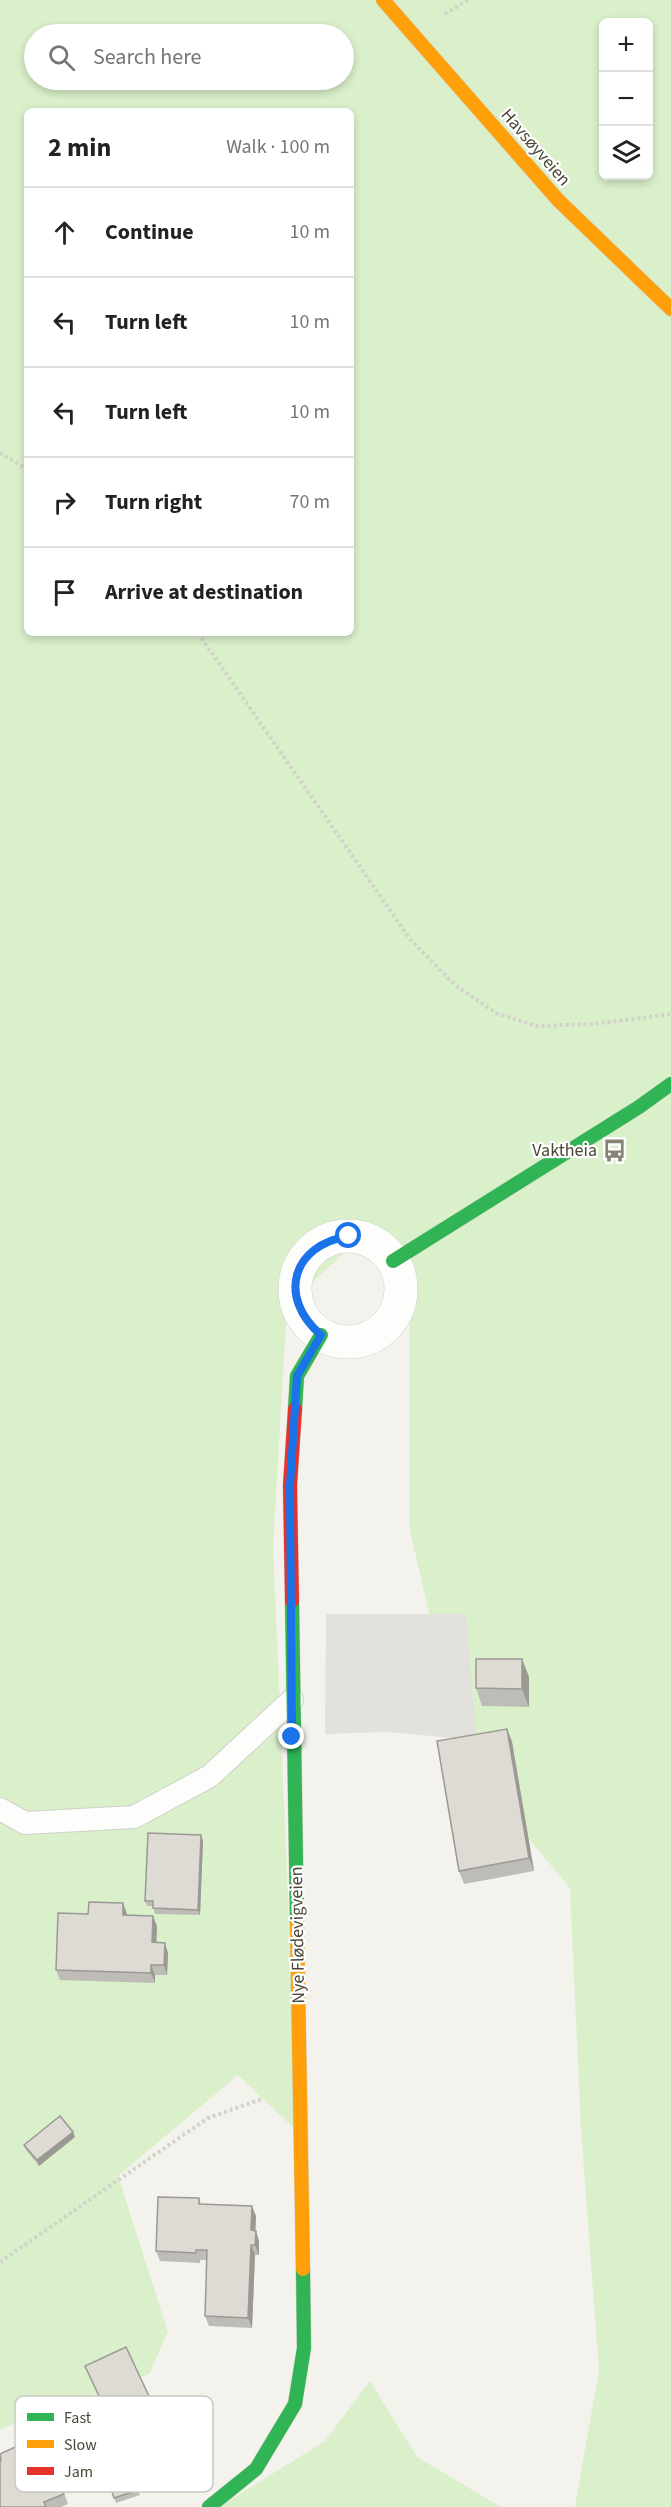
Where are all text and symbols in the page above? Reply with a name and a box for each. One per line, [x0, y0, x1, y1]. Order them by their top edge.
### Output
map controls [599, 18, 653, 180]
button: + [599, 18, 653, 72]
search box [24, 24, 354, 90]
icon: search [45, 41, 78, 74]
text: Search here [93, 41, 201, 73]
button: − [599, 72, 653, 126]
street label: Havsøyveien [495, 103, 576, 192]
button: layers [599, 126, 653, 180]
text: 2 min [48, 129, 111, 166]
text: Walk · 100 m [226, 133, 330, 161]
icon: ahead [48, 216, 81, 249]
text: Continue [105, 216, 194, 248]
text: 10 m [290, 218, 330, 246]
icon: left [48, 306, 81, 339]
text: Turn left [105, 306, 187, 338]
text: 10 m [290, 308, 330, 336]
icon: left [48, 396, 81, 429]
text: Turn left [105, 396, 187, 428]
text: 10 m [290, 398, 330, 426]
icon: right [48, 486, 81, 519]
text: Turn right [105, 486, 202, 518]
text: 70 m [290, 488, 330, 516]
icon: arrive [48, 576, 81, 609]
text: Arrive at destination [105, 576, 303, 608]
bus stop icon: Vaktheia [602, 1137, 628, 1163]
place label: Vaktheia [532, 1138, 597, 1163]
route start [335, 1222, 361, 1248]
route end [278, 1723, 304, 1749]
street label: Nye Flødevigveien [284, 1866, 311, 2004]
legend [15, 2396, 213, 2492]
text: Fast [64, 2407, 92, 2429]
text: Slow [64, 2434, 97, 2456]
text: Jam [64, 2461, 93, 2483]

